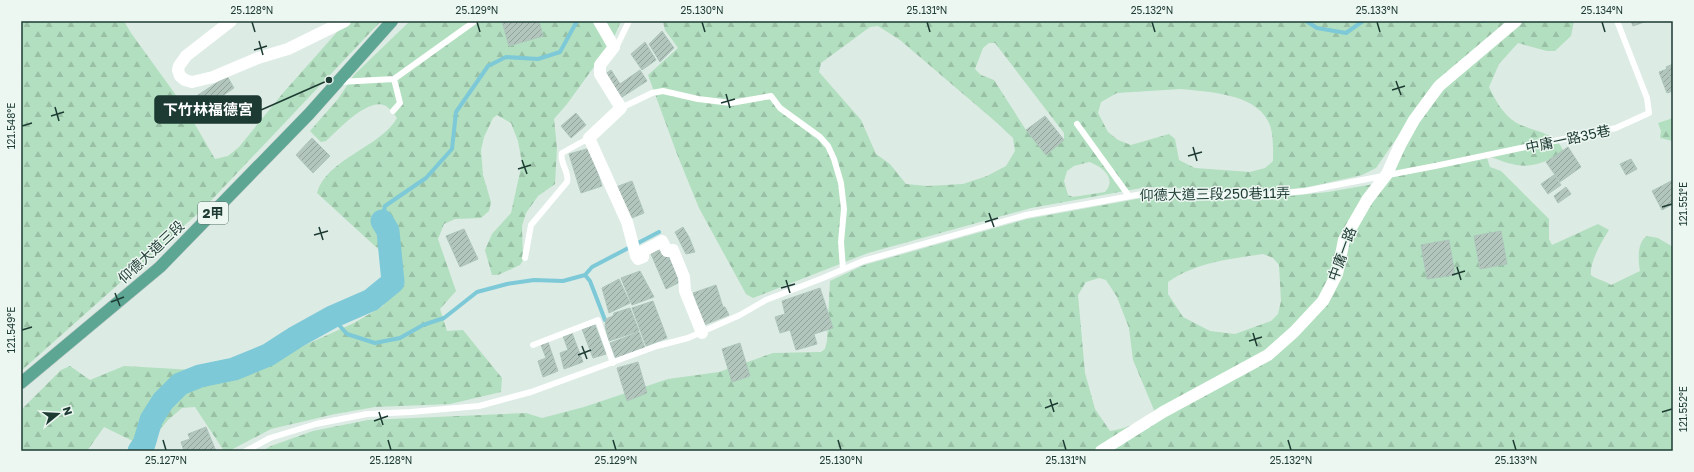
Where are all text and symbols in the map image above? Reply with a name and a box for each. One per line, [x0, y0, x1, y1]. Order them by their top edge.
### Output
text: 25.128°N [231, 4, 273, 16]
text: 25.129°N [456, 4, 498, 16]
text: 25.130°N [681, 4, 724, 16]
text: 25.131°N [907, 4, 947, 16]
text: 25.132°N [1131, 4, 1173, 16]
text: 25.133°N [1356, 4, 1398, 16]
text: 25.134°N [1581, 4, 1623, 16]
callout: 下竹林福德宮 [155, 96, 261, 123]
text: 下竹林福德宮 [163, 100, 253, 118]
text: 121.548°E [5, 103, 17, 149]
street label: 中庸一路35巷 [1524, 121, 1612, 156]
text: 121.551°E [1677, 182, 1689, 226]
street label: 仰德大道三段250巷11弄 [1140, 184, 1290, 203]
road number: 2甲 [198, 202, 228, 224]
street label: 仰德大道三段 [114, 217, 187, 286]
street label: 中庸一路 [1324, 225, 1359, 283]
text: 121.549°E [5, 307, 17, 353]
text: 121.552°E [1677, 386, 1689, 432]
north arrow [38, 394, 78, 434]
text: N [61, 405, 75, 417]
text: 25.127°N [145, 454, 187, 466]
text: 25.128°N [370, 454, 412, 466]
text: 25.129°N [595, 454, 637, 466]
text: 25.130°N [820, 454, 863, 466]
text: 25.131°N [1046, 454, 1086, 466]
text: 25.132°N [1270, 454, 1312, 466]
text: 25.133°N [1495, 454, 1537, 466]

